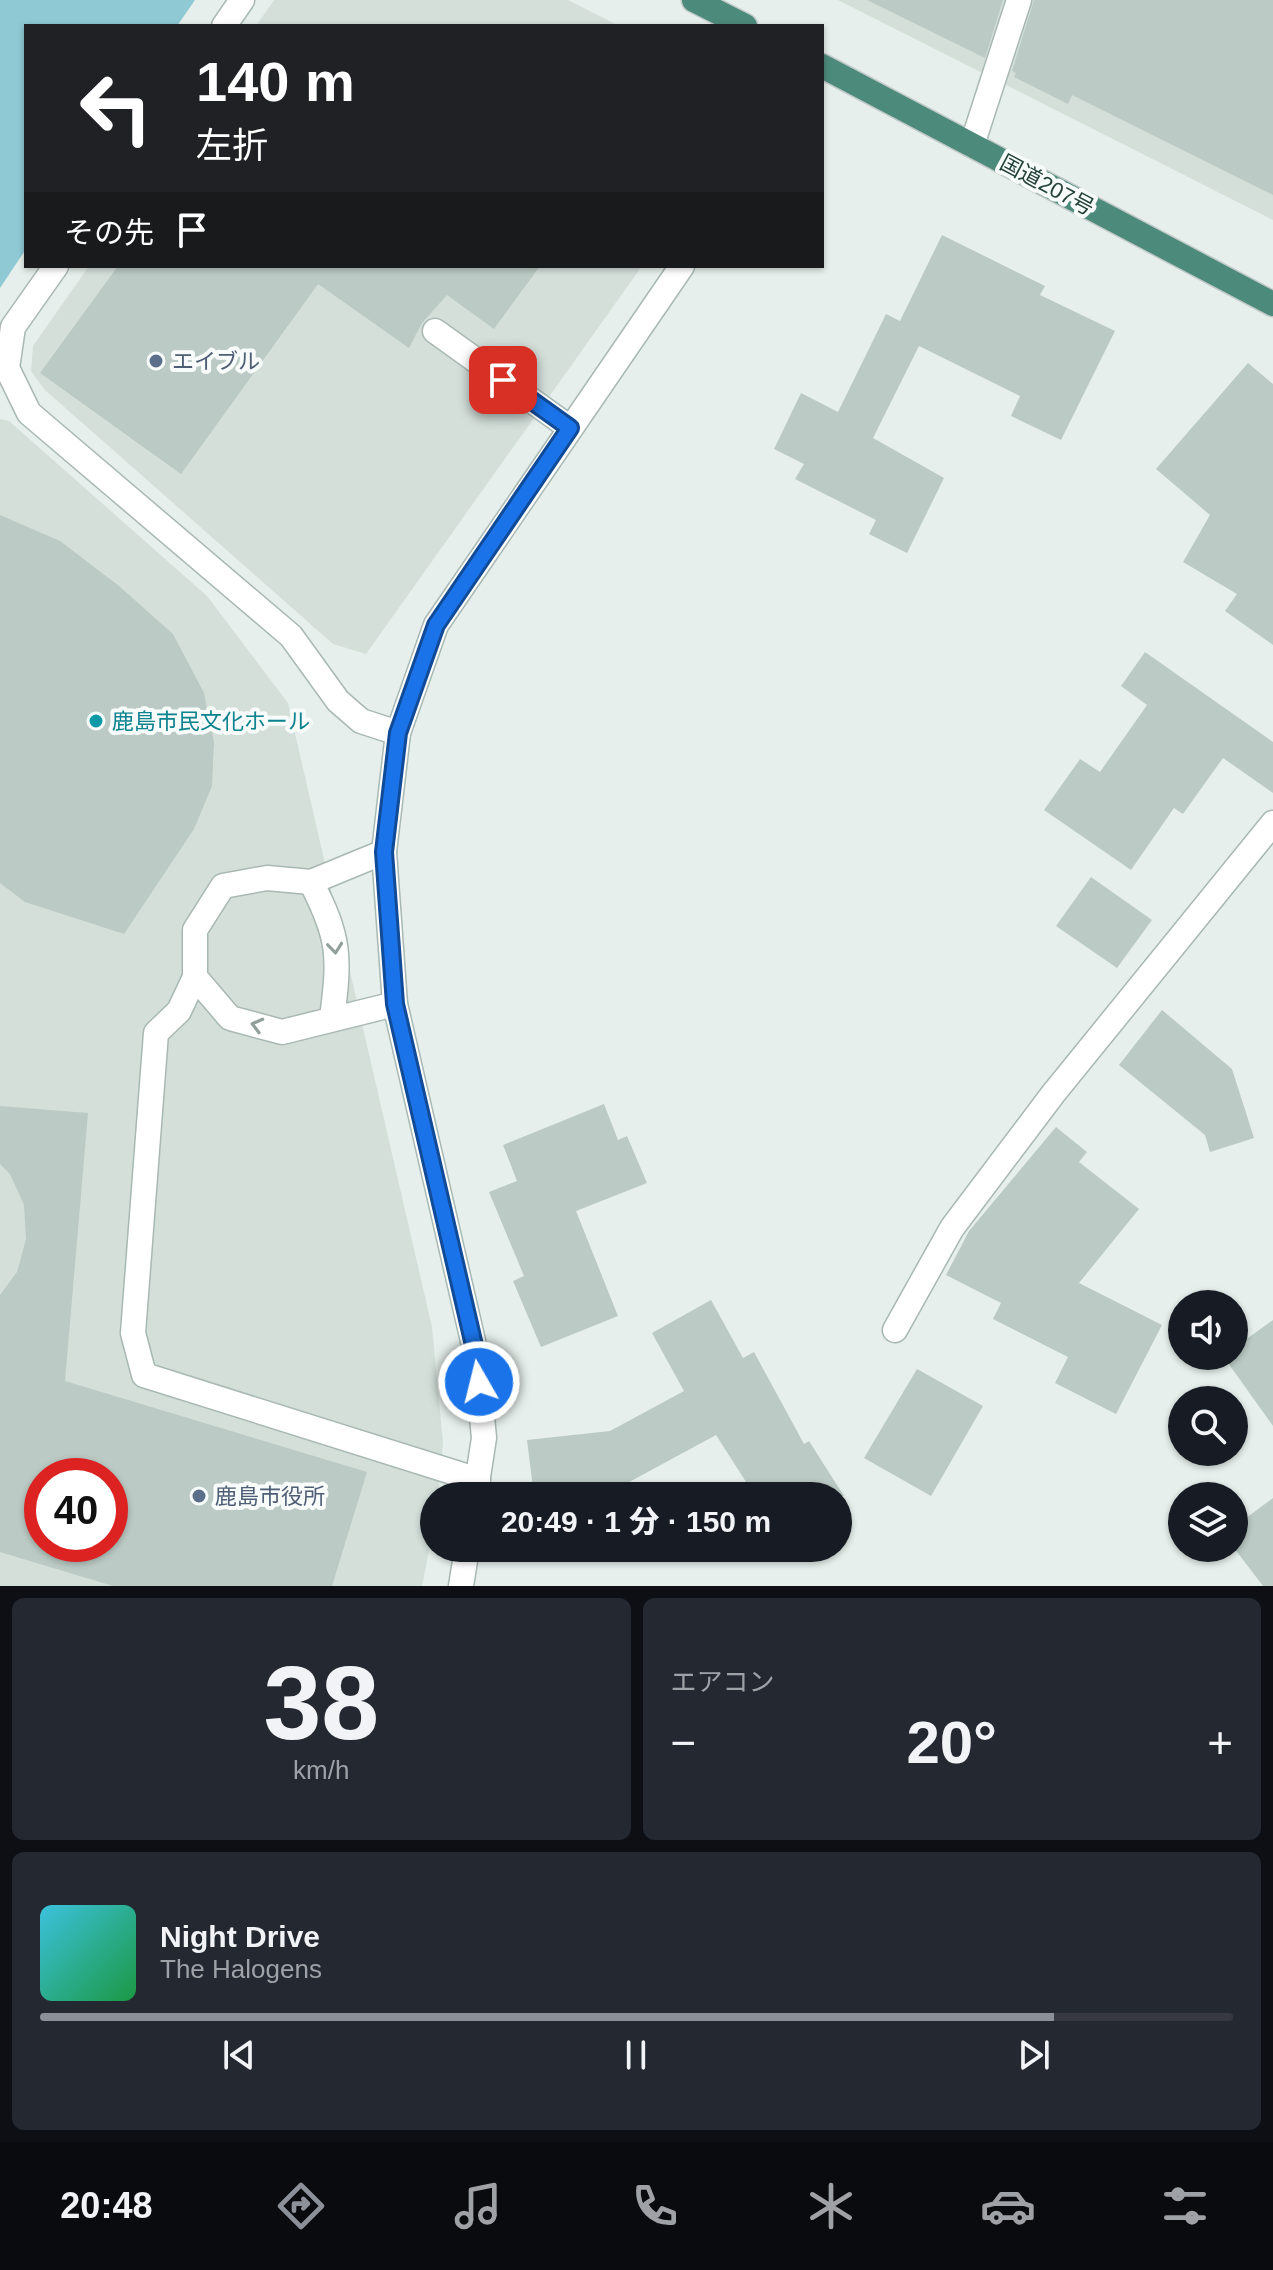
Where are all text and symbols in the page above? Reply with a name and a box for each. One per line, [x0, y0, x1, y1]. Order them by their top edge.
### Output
text: 140 m [196, 50, 355, 113]
icon: left [64, 56, 168, 160]
text: 左折 [196, 125, 268, 166]
street label: 国道207号 [996, 150, 1098, 220]
icon: arrive [170, 208, 214, 252]
text: その先 [64, 216, 154, 249]
pin [469, 346, 537, 414]
place label: エイブル [172, 349, 260, 374]
marker: エイブル [147, 352, 165, 370]
icon: arrive [481, 358, 525, 402]
place label: 鹿島市民文化ホール [112, 709, 310, 734]
marker: 鹿島市民文化ホール [87, 712, 105, 730]
one-way arrow [327, 942, 344, 955]
one-way arrow [251, 1018, 265, 1034]
map controls [1168, 1290, 1248, 1562]
button: sound [1168, 1290, 1248, 1370]
position arrow [437, 1340, 521, 1424]
button: search [1168, 1386, 1248, 1466]
speed limit sign: 40 [24, 1458, 128, 1562]
button: layers [1168, 1482, 1248, 1562]
place label: 鹿島市役所 [215, 1484, 325, 1509]
marker: 鹿島市役所 [190, 1487, 208, 1505]
text: 20:49 · 1 分 · 150 m [501, 1505, 771, 1538]
text: 38 [263, 1645, 379, 1761]
text: エアコン [671, 1667, 775, 1697]
text: 20° [906, 1709, 997, 1776]
text: − [671, 1718, 696, 1767]
text: + [1207, 1718, 1233, 1767]
text: km/h [293, 1755, 349, 1785]
text: Night Drive [160, 1920, 320, 1953]
text: The Halogens [160, 1954, 322, 1984]
icon: previous [217, 2033, 261, 2077]
icon: pause [614, 2033, 658, 2077]
icon: next [1012, 2033, 1056, 2077]
icon: directions [273, 2178, 329, 2234]
icon: music [450, 2178, 506, 2234]
icon: phone [627, 2178, 683, 2234]
icon: climate [803, 2178, 859, 2234]
icon: car [980, 2178, 1036, 2234]
icon: filters [1157, 2178, 1213, 2234]
text: 20:48 [60, 2185, 152, 2226]

